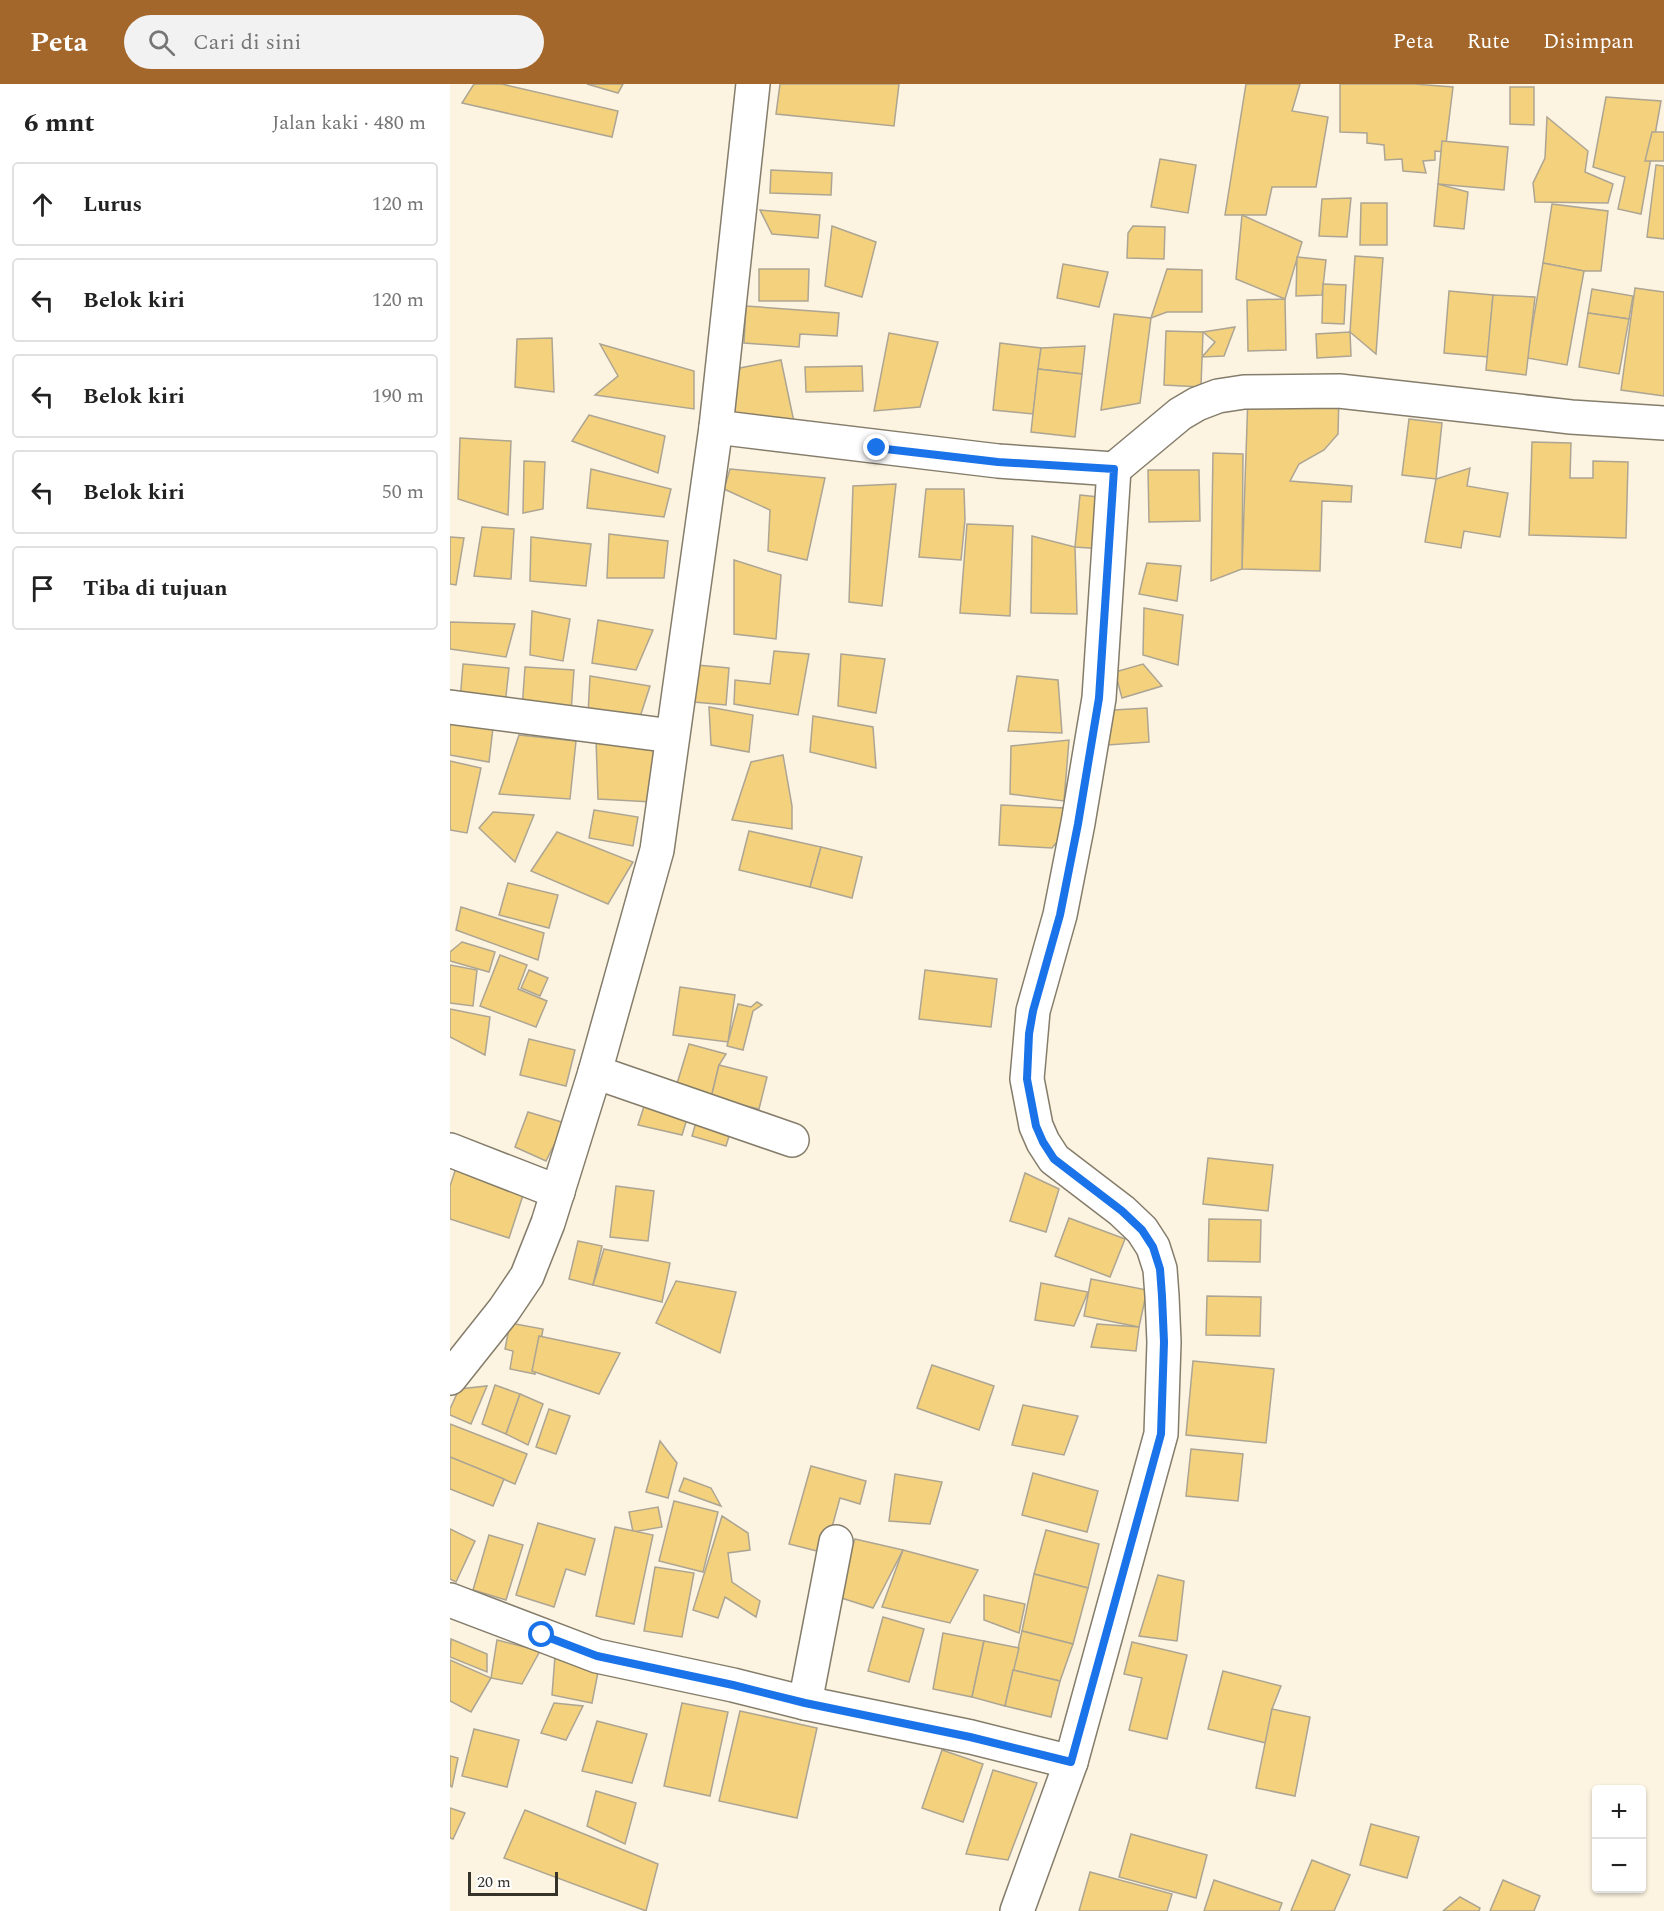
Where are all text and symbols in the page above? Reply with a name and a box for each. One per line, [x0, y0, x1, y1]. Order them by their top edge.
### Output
search box [124, 15, 544, 69]
text: Peta [30, 21, 88, 64]
icon: search [145, 26, 178, 59]
text: Cari di sini [193, 26, 301, 59]
text: Peta [1393, 26, 1434, 58]
text: Rute [1467, 26, 1510, 58]
text: Disimpan [1543, 26, 1634, 58]
text: 6 mnt [24, 103, 95, 143]
text: Jalan kaki · 480 m [272, 108, 426, 138]
icon: ahead [26, 188, 59, 221]
text: Lurus [83, 188, 142, 221]
text: 120 m [372, 189, 424, 219]
icon: left [26, 284, 59, 317]
text: Belok kiri [83, 284, 185, 317]
text: 120 m [372, 285, 424, 315]
icon: left [26, 380, 59, 413]
text: Belok kiri [83, 380, 185, 413]
text: 190 m [372, 381, 424, 411]
route end [863, 434, 889, 460]
icon: left [26, 476, 59, 509]
text: Belok kiri [83, 476, 185, 509]
text: 50 m [382, 477, 424, 507]
icon: arrive [26, 572, 59, 605]
text: Tiba di tujuan [83, 572, 228, 605]
route start [528, 1621, 554, 1647]
map controls [1592, 1785, 1646, 1893]
button: + [1592, 1785, 1646, 1839]
button: − [1592, 1839, 1646, 1893]
scale bar [468, 1869, 558, 1896]
text: 20 m [477, 1870, 511, 1894]

